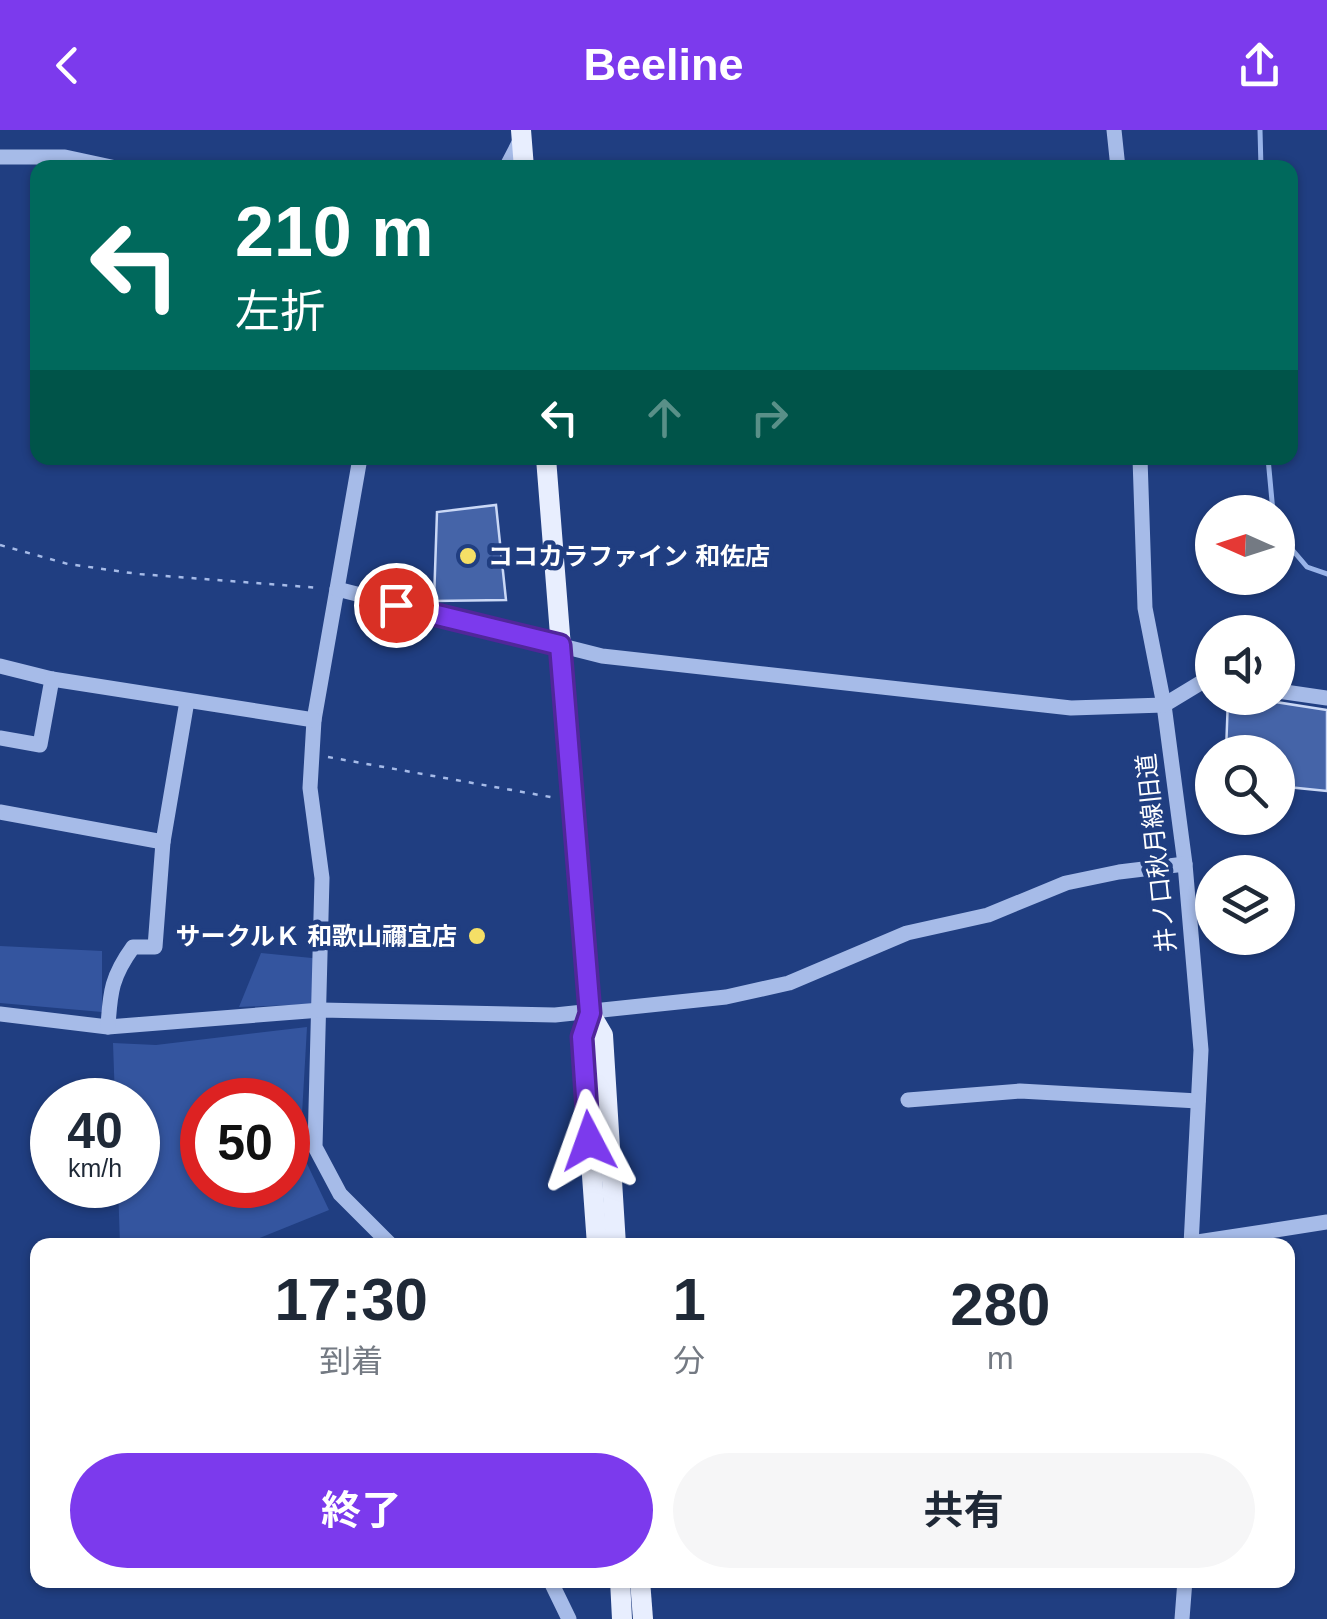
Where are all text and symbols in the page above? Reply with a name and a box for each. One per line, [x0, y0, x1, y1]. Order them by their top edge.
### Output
icon: back [40, 38, 95, 93]
icon: share [1232, 38, 1287, 93]
text: Beeline [583, 39, 744, 90]
text: 210 m [235, 193, 433, 271]
icon: left [70, 200, 200, 330]
text: 左折 [235, 286, 325, 337]
icon: left [532, 390, 587, 445]
icon: ahead [637, 390, 692, 445]
icon: right [742, 390, 797, 445]
north arrow [1195, 495, 1295, 595]
map controls [1195, 495, 1295, 955]
place label: ココカラファイン 和佐店 [488, 542, 770, 570]
marker: ココカラファイン 和佐店 [457, 545, 479, 567]
pin [354, 563, 439, 648]
icon: arrive [369, 578, 424, 633]
button: sound [1195, 615, 1295, 715]
button: search [1195, 735, 1295, 835]
street label: 井ノ口秋月線旧道 [1132, 752, 1180, 954]
button: layers [1195, 855, 1295, 955]
place label: サークルＫ 和歌山禰宜店 [176, 922, 457, 950]
marker: サークルＫ 和歌山禰宜店 [466, 925, 488, 947]
speed limit sign: 50 [180, 1078, 310, 1208]
position arrow [537, 1089, 641, 1193]
text: 40 [67, 1103, 123, 1159]
text: km/h [68, 1154, 122, 1182]
text: 17:30 [275, 1266, 428, 1333]
text: 1 [672, 1266, 706, 1333]
text: 280 [950, 1271, 1050, 1338]
text: m [987, 1340, 1014, 1376]
text: 到着 [319, 1343, 383, 1379]
text: 分 [673, 1343, 705, 1379]
button: 終了 [70, 1453, 653, 1568]
button: 共有 [673, 1453, 1255, 1568]

